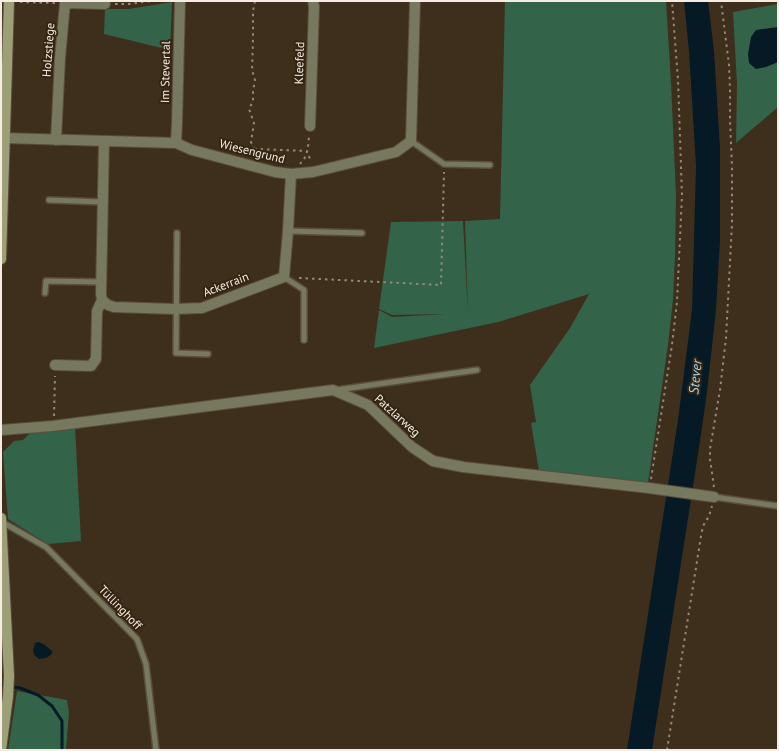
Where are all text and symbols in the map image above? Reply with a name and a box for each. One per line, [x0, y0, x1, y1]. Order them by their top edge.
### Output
street label: Holzstiege [40, 22, 58, 78]
street label: Im Stevertal [158, 41, 174, 103]
street label: Kleefeld [292, 41, 308, 85]
street label: Wiesengrund [218, 137, 286, 167]
street label: Ackerrain [201, 270, 251, 300]
water label: Stever [686, 359, 706, 395]
street label: Patzlarweg [371, 392, 423, 440]
street label: Tüllinghoff [95, 583, 145, 633]

